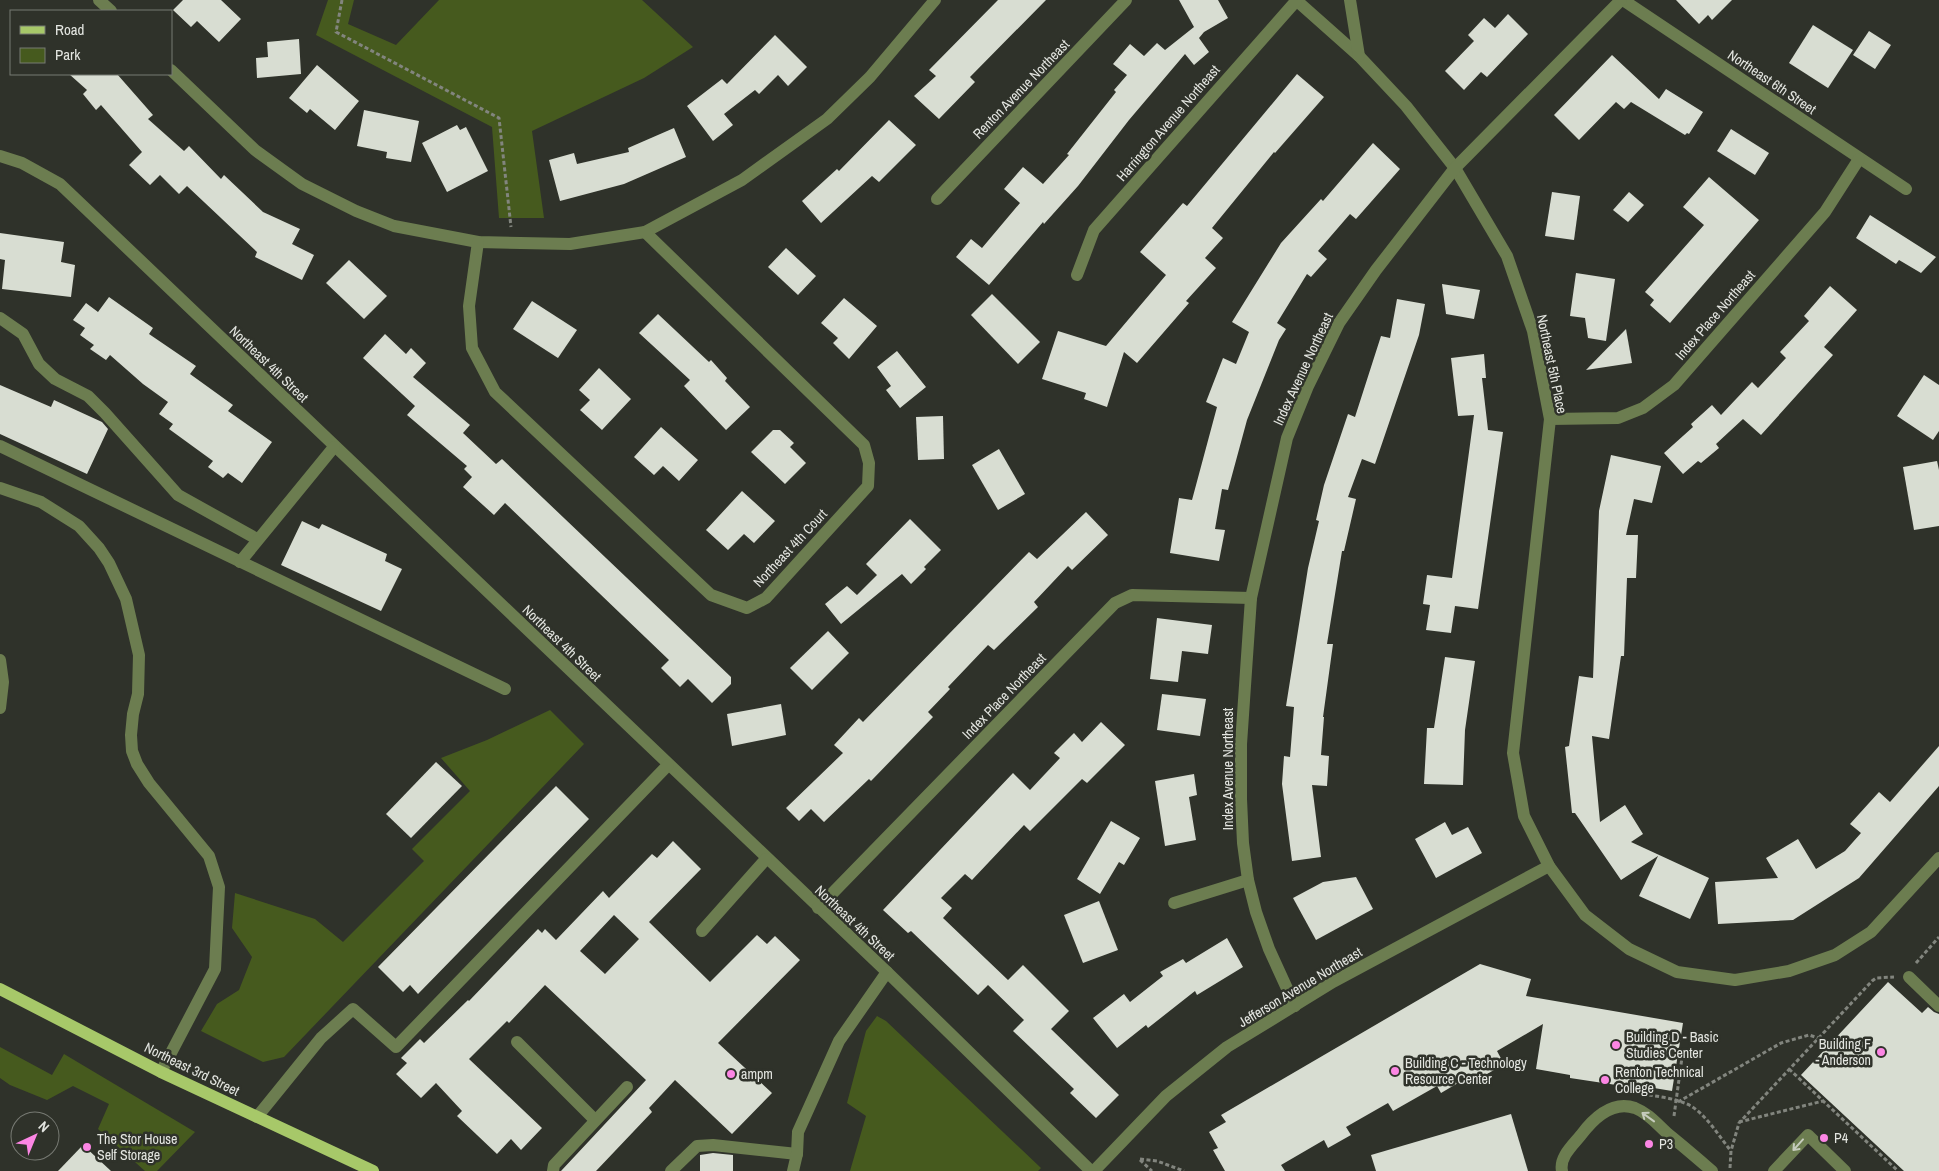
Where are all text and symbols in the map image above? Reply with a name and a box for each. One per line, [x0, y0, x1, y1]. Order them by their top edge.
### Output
legend [10, 10, 172, 75]
text: Road [55, 19, 84, 40]
street label: Renton Avenue Northeast [969, 36, 1073, 142]
text: Park [55, 44, 81, 65]
street label: Northeast 6th Street [1724, 46, 1820, 118]
street label: Harrington Avenue Northeast [1112, 61, 1224, 185]
street label: Index Place Northeast [1671, 266, 1759, 364]
street label: Index Avenue Northeast [1269, 310, 1337, 428]
street label: Northeast 5th Place [1533, 313, 1571, 415]
street label: Northeast 4th Street [226, 322, 312, 406]
street label: Northeast 4th Court [749, 505, 831, 591]
street label: Northeast 4th Street [519, 601, 605, 685]
street label: Index Place Northeast [958, 649, 1050, 743]
street label: Index Avenue Northeast [1219, 708, 1237, 830]
street label: Northeast 4th Street [811, 881, 899, 965]
street label: Jefferson Avenue Northeast [1235, 943, 1365, 1031]
place label: Building D - Basic Studies Center [1626, 1028, 1719, 1062]
place label: Building F - Anderson [1815, 1035, 1871, 1069]
street label: Northeast 3rd Street [142, 1038, 242, 1100]
marker: Building D - Basic Studies Center [1610, 1039, 1622, 1051]
marker: Building F - Anderson [1875, 1046, 1887, 1058]
place label: Building C - Technology Resource Center [1405, 1054, 1527, 1088]
place label: Renton Technical College [1615, 1063, 1704, 1097]
place label: ampm [741, 1065, 773, 1083]
marker: Building C - Technology Resource Center [1389, 1065, 1401, 1077]
marker: ampm [725, 1068, 737, 1080]
marker: Renton Technical College [1599, 1074, 1611, 1086]
north arrow [10, 1111, 60, 1161]
one-way arrow [1641, 1112, 1655, 1122]
text: N [35, 1117, 53, 1136]
place label: P4 [1834, 1129, 1849, 1147]
place label: The Stor House Self Storage [97, 1130, 177, 1164]
marker: P4 [1818, 1132, 1830, 1144]
place label: P3 [1659, 1135, 1673, 1153]
marker: P3 [1643, 1138, 1655, 1150]
one-way arrow [1792, 1139, 1804, 1152]
marker: The Stor House Self Storage [81, 1141, 93, 1153]

